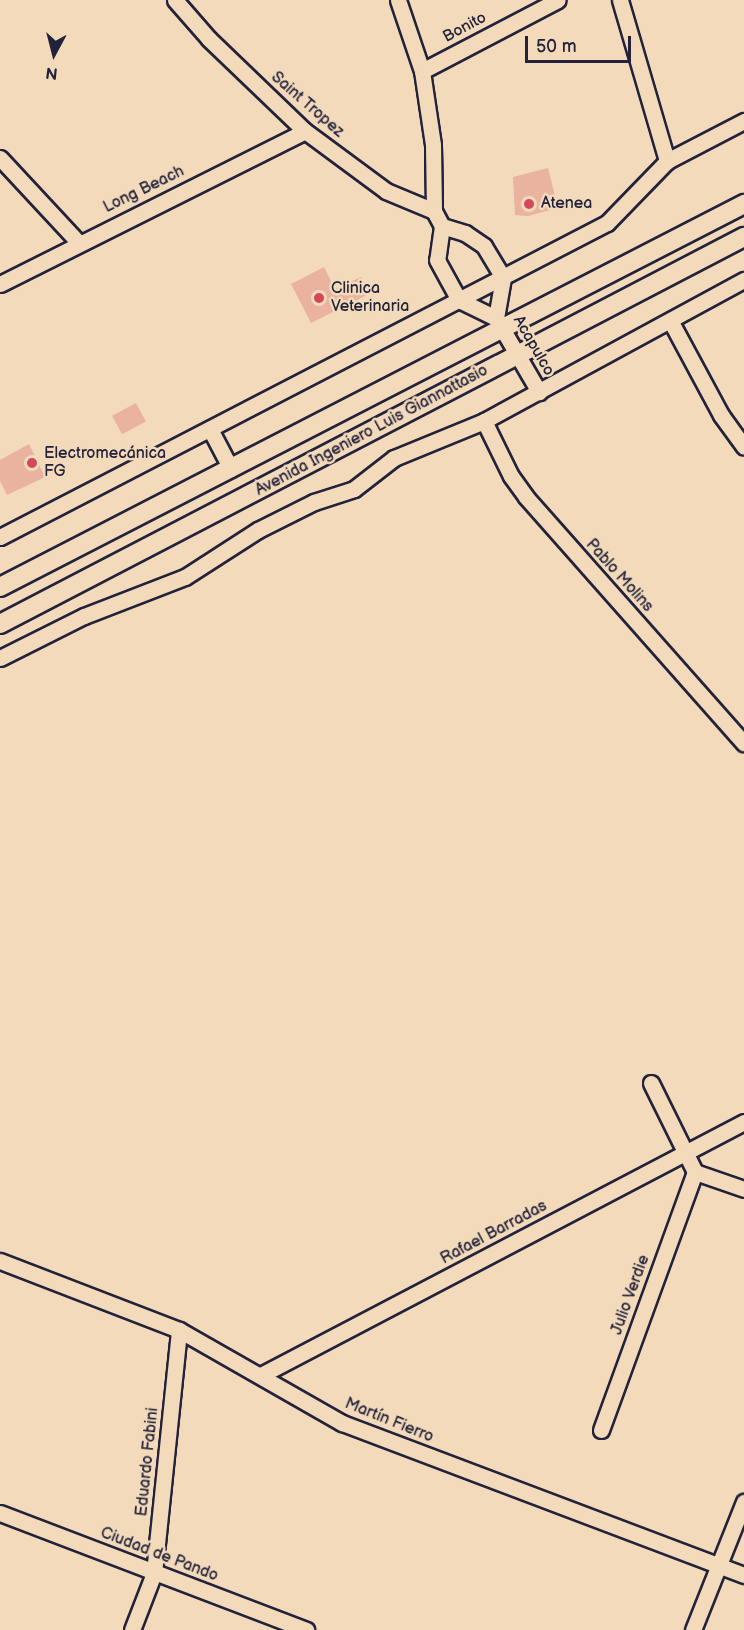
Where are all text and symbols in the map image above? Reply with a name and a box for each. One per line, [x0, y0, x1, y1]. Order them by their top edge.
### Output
street label: Bonito [440, 9, 490, 47]
north arrow [24, 24, 84, 84]
scale bar [528, 24, 634, 62]
text: 50 m [536, 36, 577, 57]
text: N [45, 62, 59, 83]
street label: Saint Tropez [267, 68, 347, 142]
street label: Long Beach [101, 162, 187, 218]
place label: Atenea [541, 194, 592, 214]
marker: Atenea [522, 197, 536, 211]
place label: Clinica Veterinaria [331, 279, 409, 317]
marker: Clinica Veterinaria [312, 291, 326, 305]
street label: Acapulco [508, 313, 558, 379]
street label: Avenida Ingeniero Luis Giannattasio [252, 361, 492, 501]
place label: Electromecánica FG [44, 444, 166, 482]
marker: Electromecánica FG [25, 456, 39, 470]
street label: Pablo Molins [581, 536, 657, 616]
street label: Rafael Barradas [438, 1197, 550, 1269]
street label: Julio Verdie [608, 1252, 654, 1338]
street label: Martín Fierro [342, 1395, 436, 1447]
street label: Eduardo Fabini [133, 1407, 163, 1517]
street label: Ciudad de Pando [97, 1524, 221, 1586]

